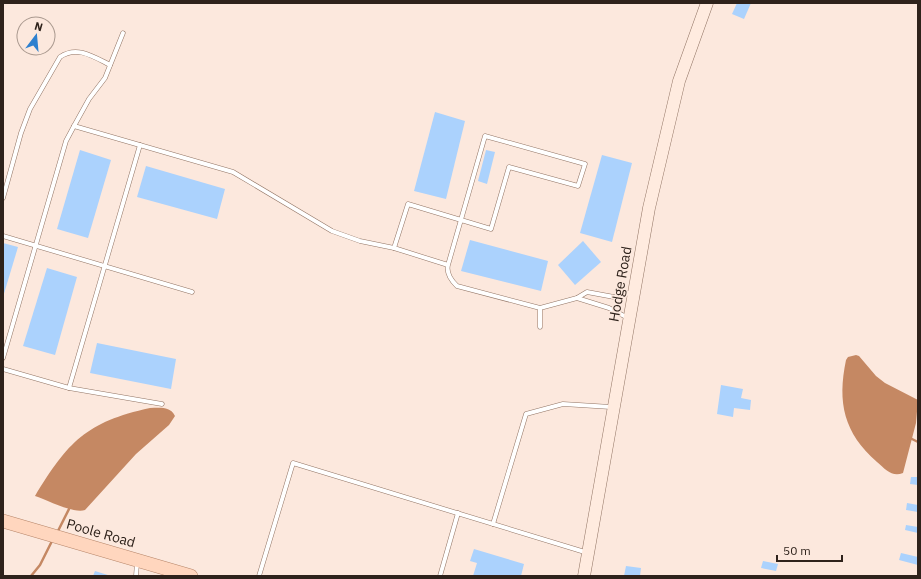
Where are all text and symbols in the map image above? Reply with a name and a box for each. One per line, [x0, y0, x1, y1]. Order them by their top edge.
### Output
north arrow [16, 16, 56, 56]
text: N [33, 19, 45, 34]
street label: Hodge Road [605, 245, 635, 323]
street label: Poole Road [64, 515, 138, 551]
scale bar [777, 537, 842, 563]
text: 50 m [783, 543, 811, 558]

